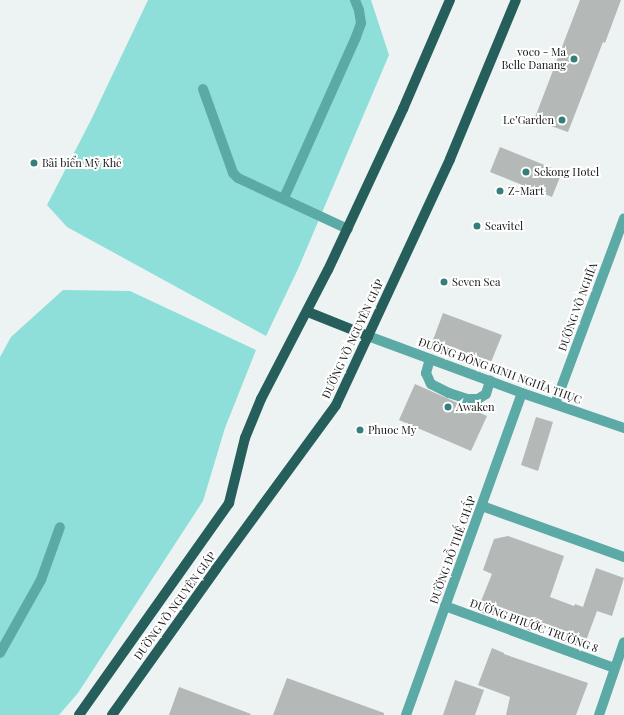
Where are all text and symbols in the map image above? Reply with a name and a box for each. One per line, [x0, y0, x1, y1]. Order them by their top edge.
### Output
place label: voco - Ma Belle Danang [501, 46, 566, 72]
marker: voco - Ma Belle Danang [569, 54, 579, 64]
place label: Le’Garden [503, 113, 554, 127]
marker: Le’Garden [557, 115, 567, 125]
place label: Bãi biển Mỹ Khê [42, 156, 122, 170]
marker: Bãi biển Mỹ Khê [29, 158, 39, 168]
place label: Sekong Hotel [534, 165, 599, 179]
marker: Sekong Hotel [521, 167, 531, 177]
place label: Z-Mart [508, 184, 544, 198]
marker: Z-Mart [495, 186, 505, 196]
place label: Seavitel [485, 219, 523, 233]
marker: Seavitel [472, 221, 482, 231]
street label: ĐƯỜNG VÕ NGHĨA [556, 261, 600, 353]
place label: Seven Sea [452, 275, 501, 289]
street label: ĐƯỜNG VÕ NGUYÊN GIÁP [319, 277, 387, 401]
marker: Seven Sea [439, 277, 449, 287]
street label: ĐƯỜNG ĐÔNG KINH NGHĨA THỤC [416, 335, 584, 407]
place label: Awaken [456, 400, 495, 414]
marker: Awaken [443, 402, 453, 412]
place label: Phuoc My [368, 423, 416, 437]
marker: Phuoc My [355, 425, 365, 435]
street label: ĐƯỜNG ĐỖ THẾ CHẤP [427, 494, 479, 606]
street label: ĐƯỜNG VÕ NGUYÊN GIÁP [131, 549, 219, 663]
street label: ĐƯỜNG PHƯỚC TRƯỜNG 8 [468, 597, 600, 655]

